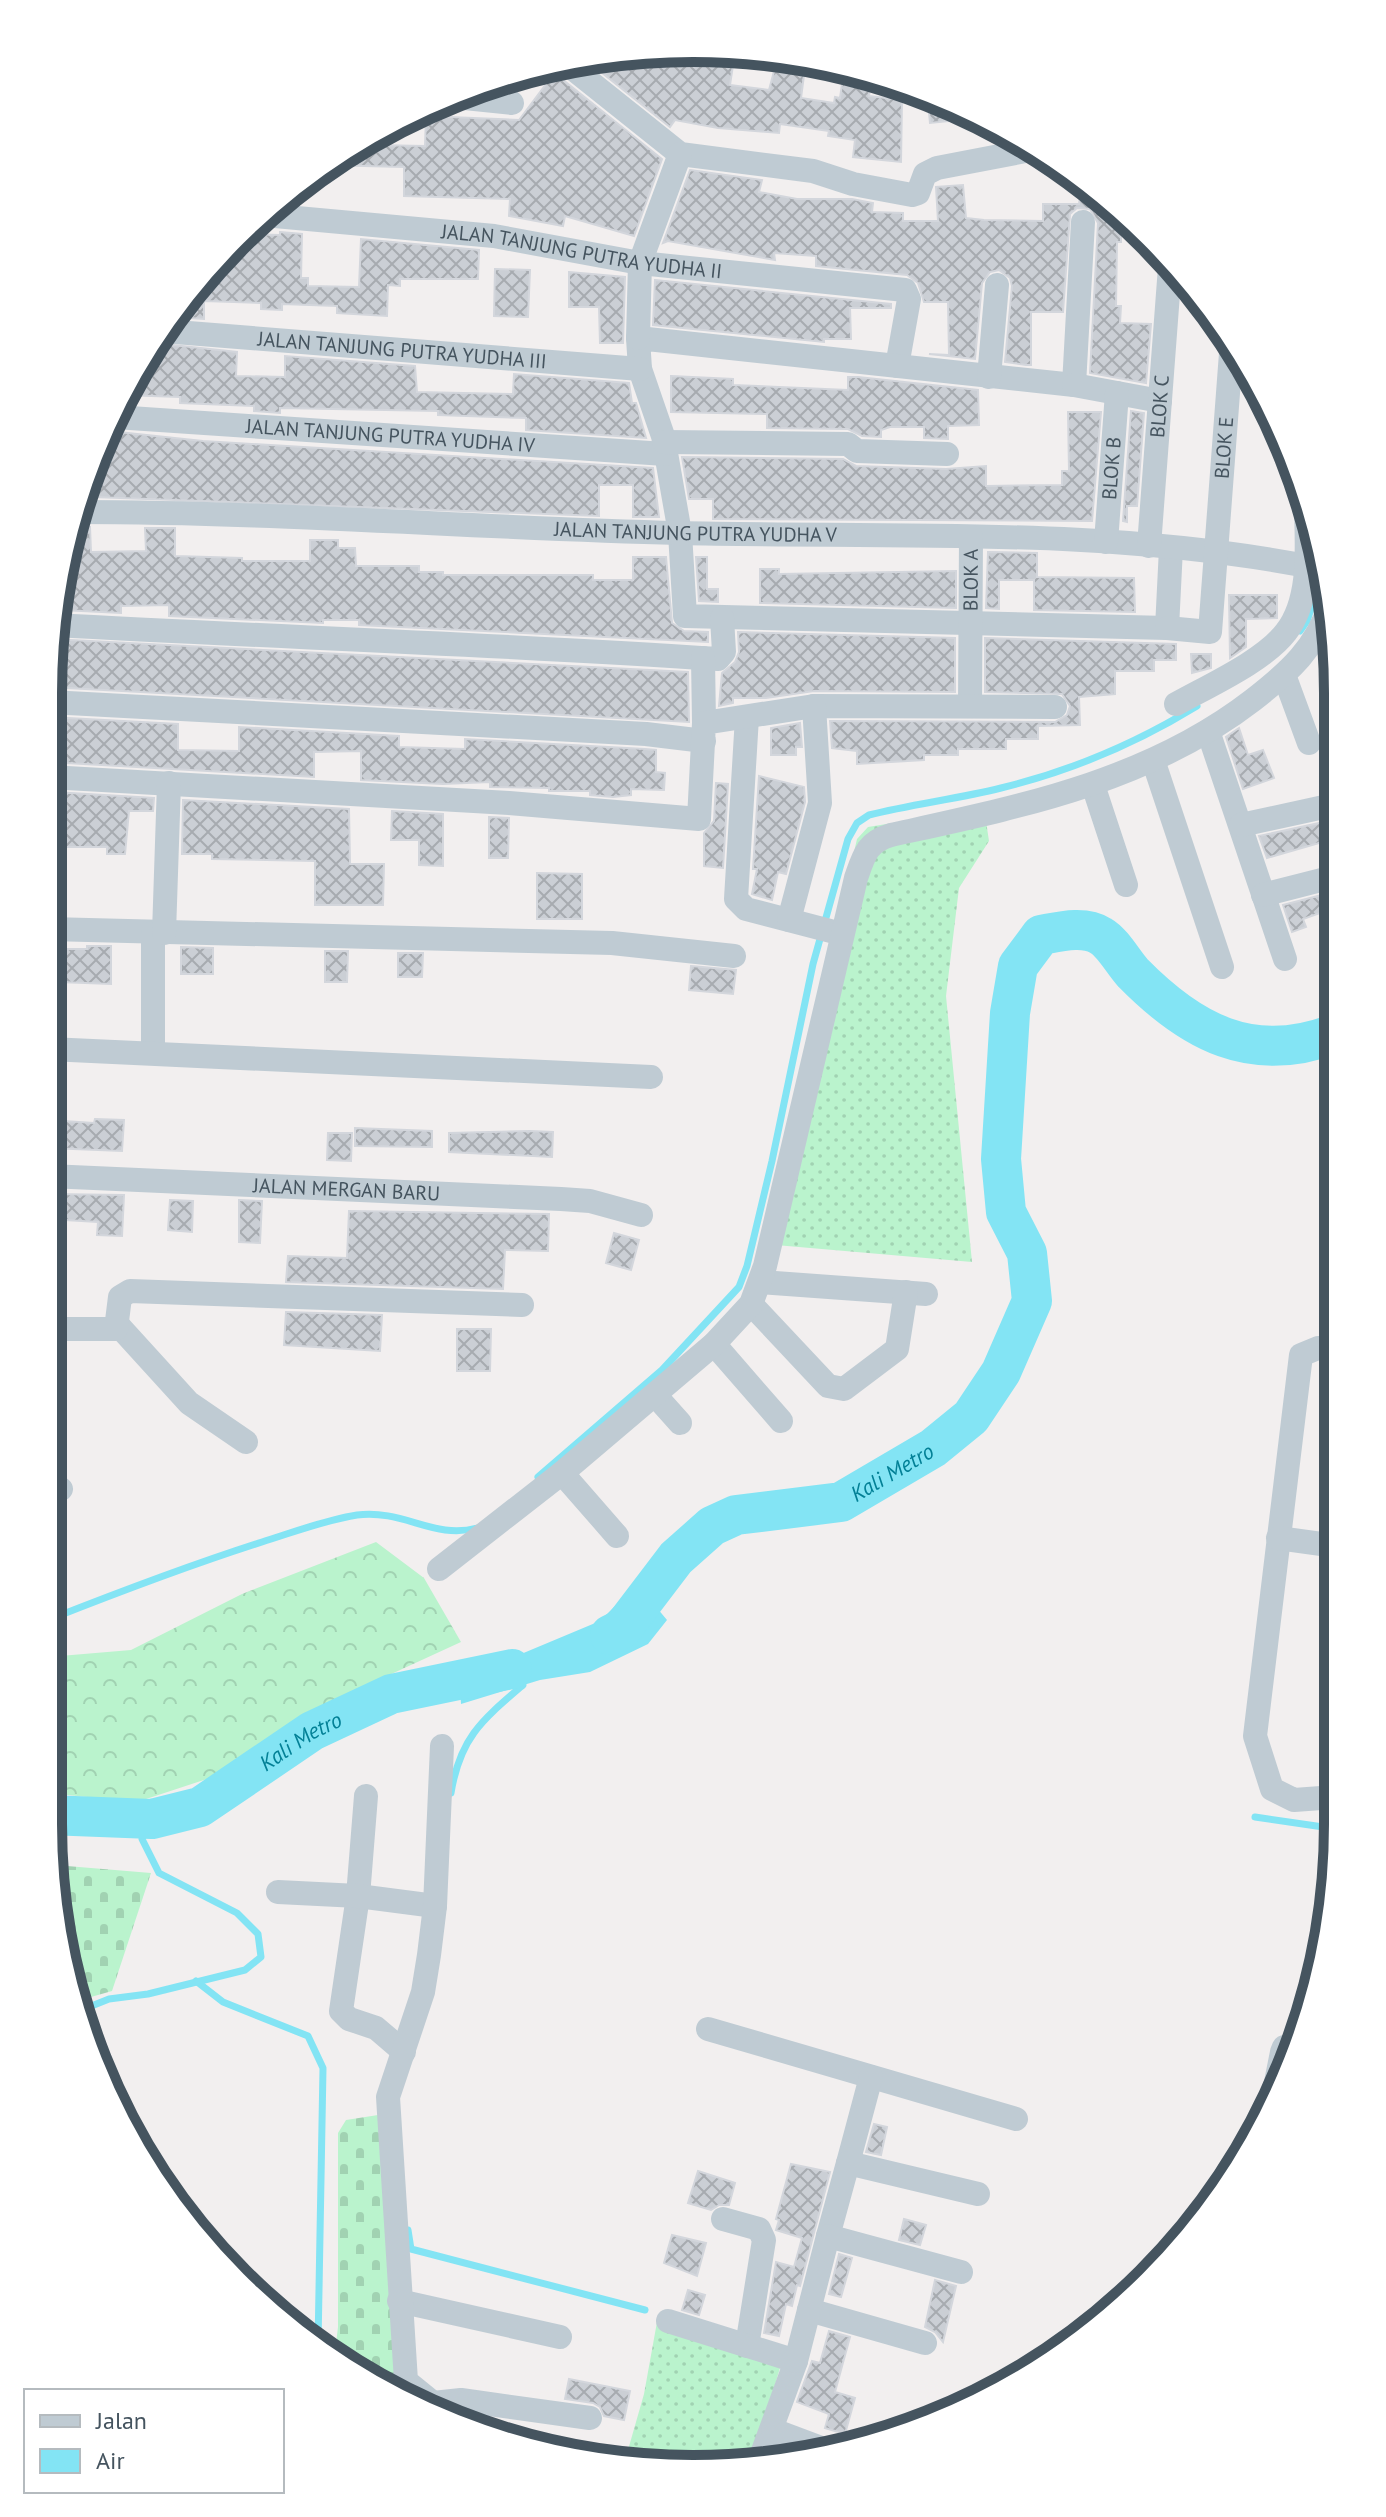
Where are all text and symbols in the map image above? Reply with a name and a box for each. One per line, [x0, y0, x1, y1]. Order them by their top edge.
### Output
street label: JALAN TANJUNG PUTRA YUDHA II [439, 218, 723, 284]
street label: JALAN TANJUNG PUTRA YUDHA III [256, 326, 548, 375]
street label: BLOK C [1144, 374, 1175, 439]
street label: JALAN TANJUNG PUTRA YUDHA IV [244, 413, 536, 458]
street label: BLOK E [1209, 416, 1239, 480]
street label: BLOK B [1096, 436, 1127, 501]
street label: JALAN TANJUNG PUTRA YUDHA V [553, 516, 838, 548]
street label: BLOK A [958, 548, 984, 611]
street label: JALAN MERGAN BARU [252, 1172, 441, 1207]
water label: Kali Metro [845, 1437, 939, 1508]
water label: Kali Metro [254, 1705, 346, 1777]
legend [24, 2389, 284, 2493]
text: Jalan [95, 2405, 147, 2436]
text: Air [96, 2445, 125, 2476]

